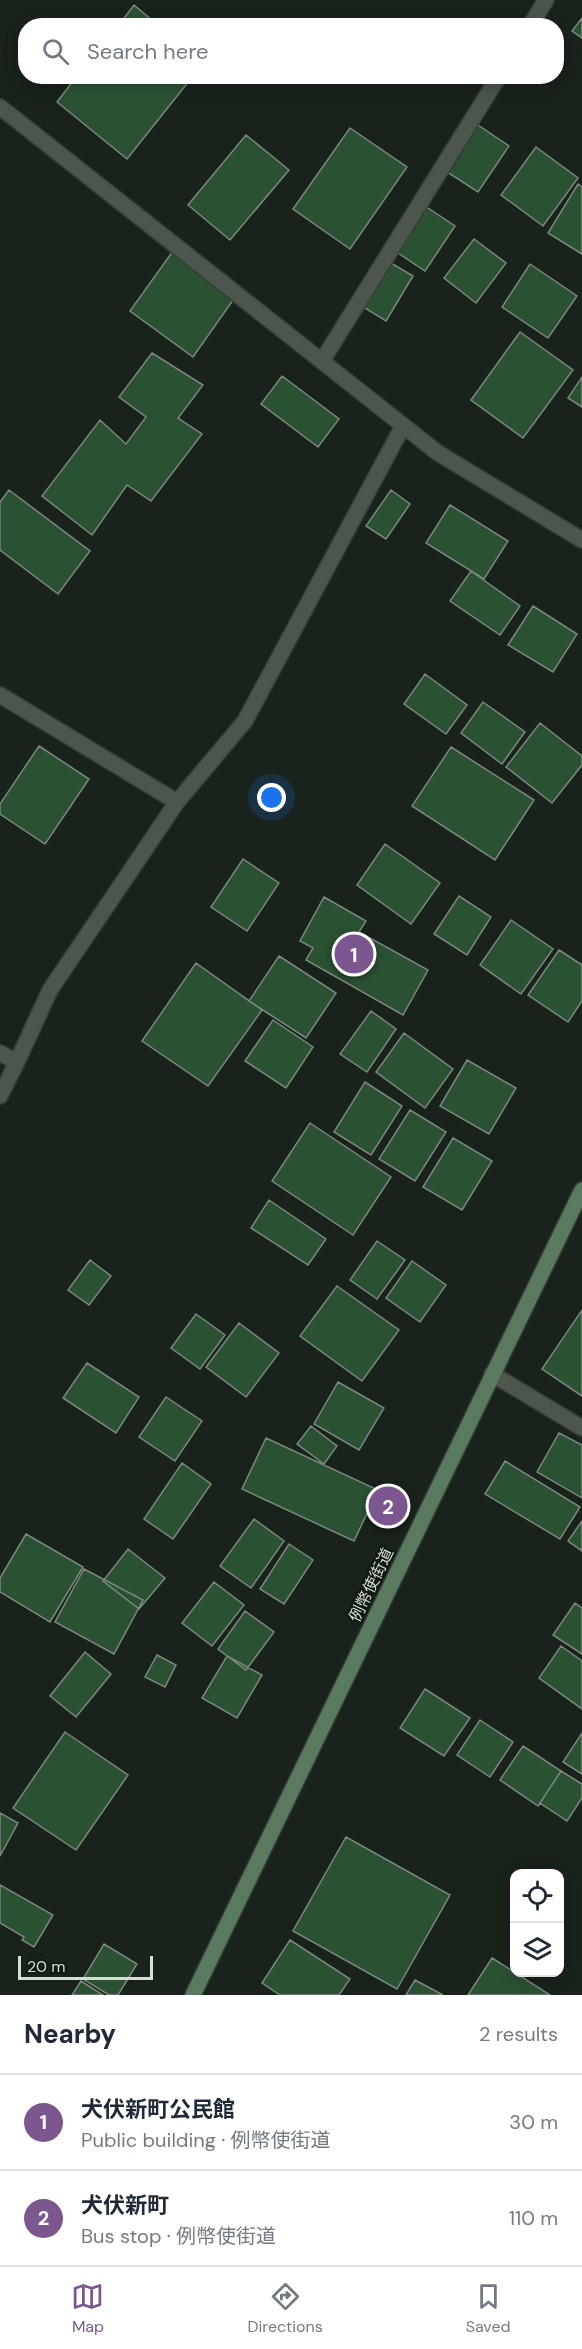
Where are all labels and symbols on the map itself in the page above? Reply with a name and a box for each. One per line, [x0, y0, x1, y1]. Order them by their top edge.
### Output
your location [257, 783, 286, 812]
pin: 1 [334, 932, 374, 976]
pin: 2 [368, 1484, 408, 1528]
street label: 例幣使街道 [344, 1544, 398, 1626]
scale bar [18, 1953, 153, 1980]

